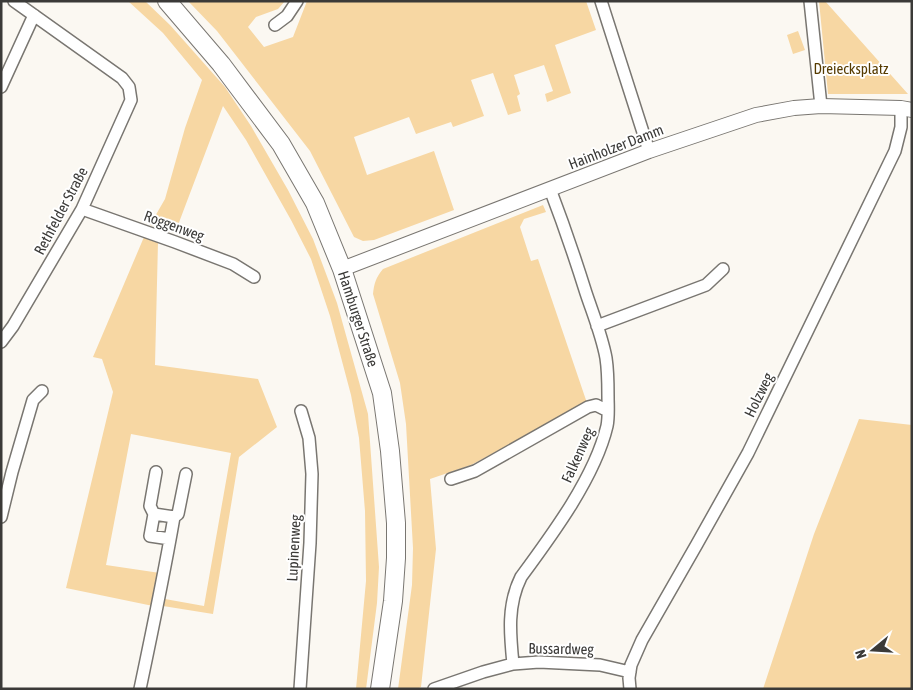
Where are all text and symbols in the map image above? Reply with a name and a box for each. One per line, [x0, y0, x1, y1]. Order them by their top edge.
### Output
park label: Dreiecksplatz [813, 60, 889, 77]
street label: Hainholzer Damm [566, 121, 666, 172]
street label: Rethfelder Straße [30, 164, 91, 257]
street label: Roggenweg [142, 207, 207, 244]
street label: Hamburger Straße [335, 269, 382, 369]
street label: Holzweg [741, 369, 777, 420]
street label: Falkenweg [558, 424, 598, 485]
street label: Lupinenweg [283, 514, 304, 582]
north arrow [848, 625, 898, 675]
street label: Bussardweg [528, 639, 594, 658]
text: N [852, 648, 870, 660]

